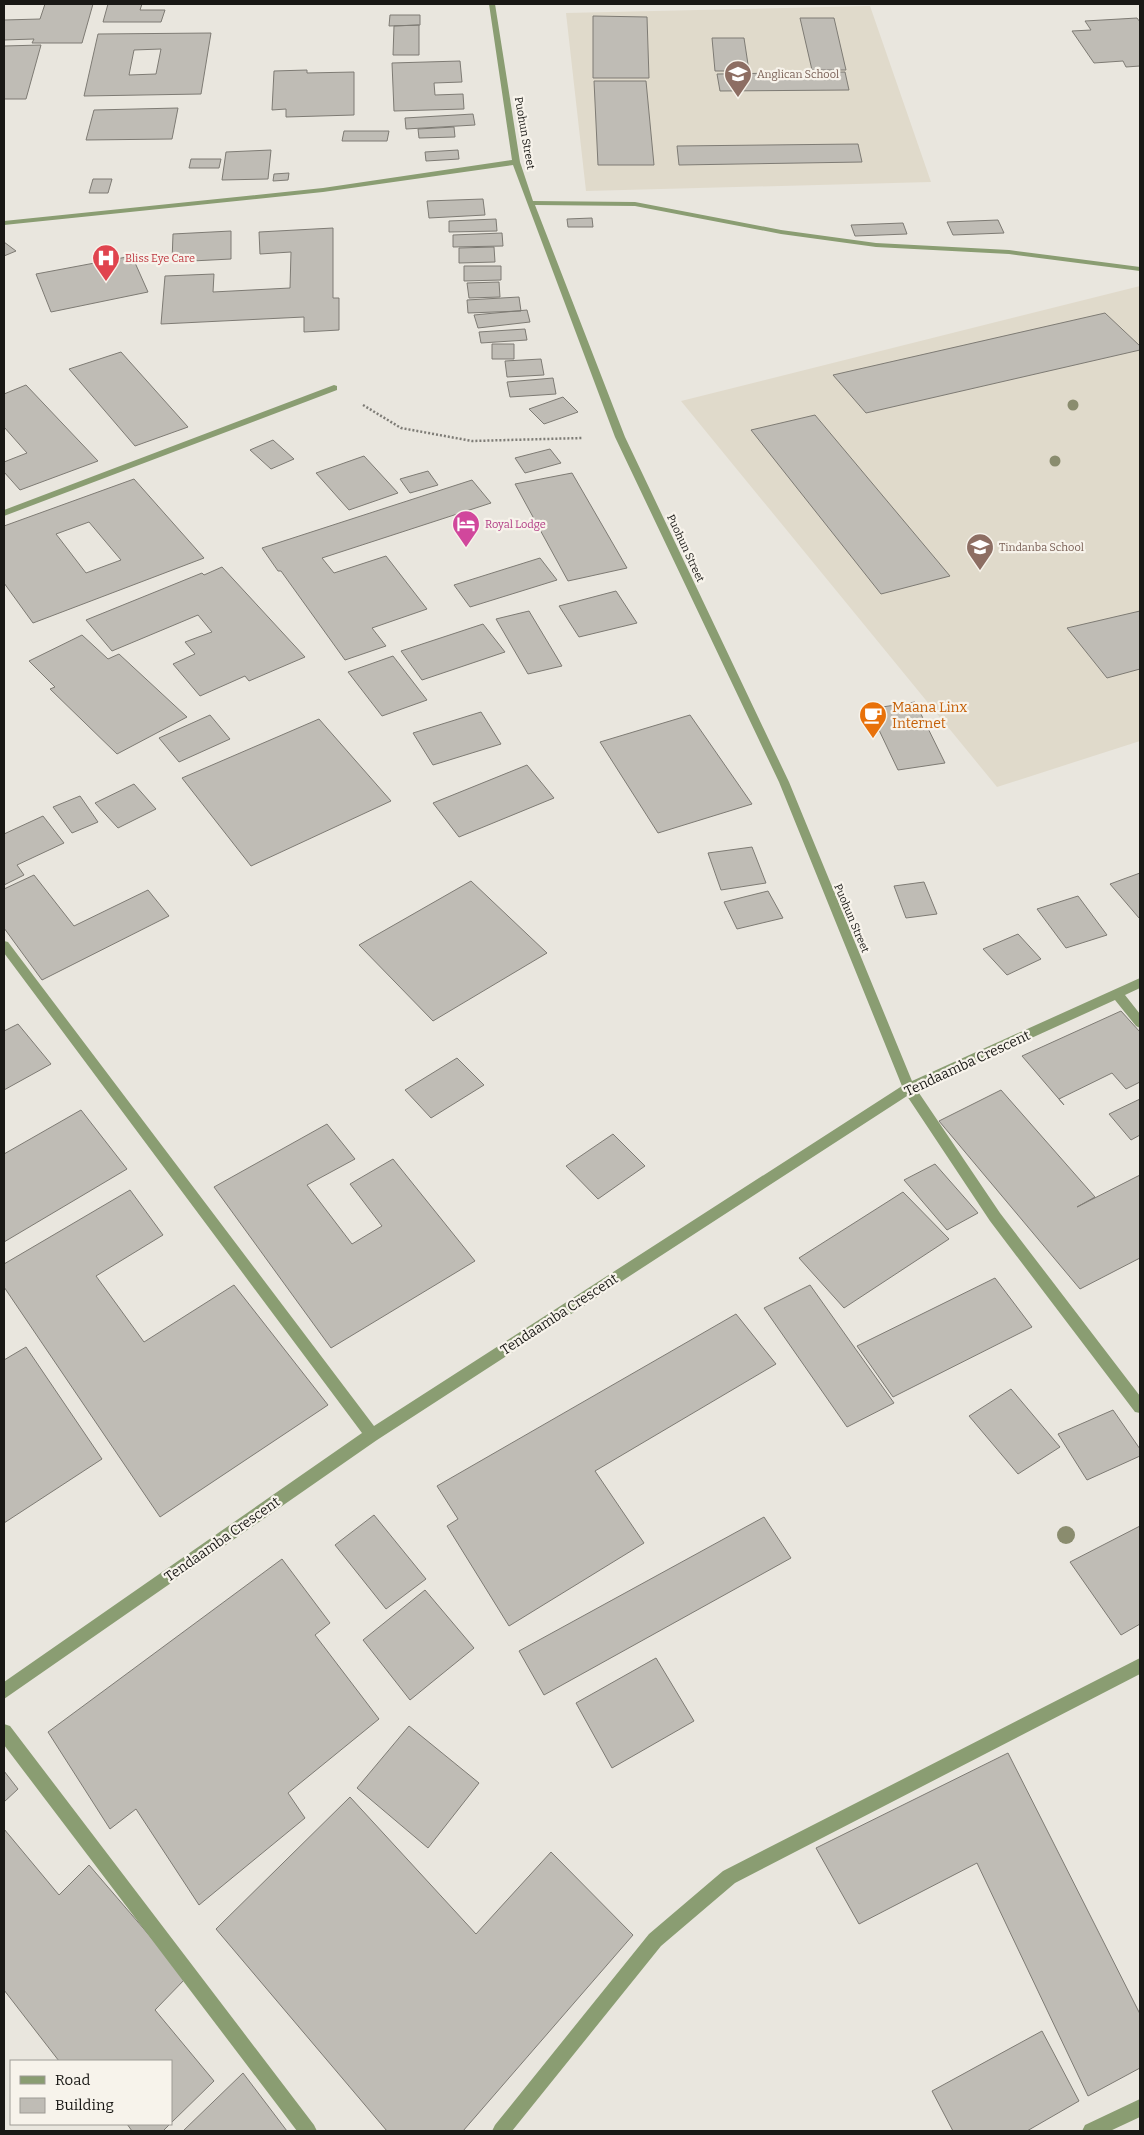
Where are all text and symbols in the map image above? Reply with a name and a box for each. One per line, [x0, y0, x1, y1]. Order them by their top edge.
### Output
school or university icon: Anglican School [723, 59, 753, 98]
place label: Anglican School [757, 68, 839, 81]
street label: Puohun Street [512, 96, 537, 170]
hospital icon: Bliss Eye Care [91, 243, 121, 282]
place label: Bliss Eye Care [125, 252, 195, 265]
hotel icon: Royal Lodge [451, 509, 481, 548]
street label: Puohun Street [664, 512, 707, 584]
place label: Royal Lodge [485, 518, 546, 531]
school or university icon: Tindanba School [965, 532, 995, 571]
place label: Tindanba School [999, 541, 1084, 554]
place label: Maana Linx Internet [892, 699, 967, 732]
cafe icon: Maana Linx Internet [858, 700, 888, 739]
street label: Puohun Street [831, 882, 872, 955]
street label: Tendaamba Crescent [902, 1027, 1033, 1100]
street label: Tendaamba Crescent [497, 1270, 621, 1359]
street label: Tendaamba Crescent [161, 1493, 283, 1586]
legend [10, 2060, 172, 2125]
text: Road [55, 2071, 90, 2089]
text: Building [55, 2096, 114, 2114]

